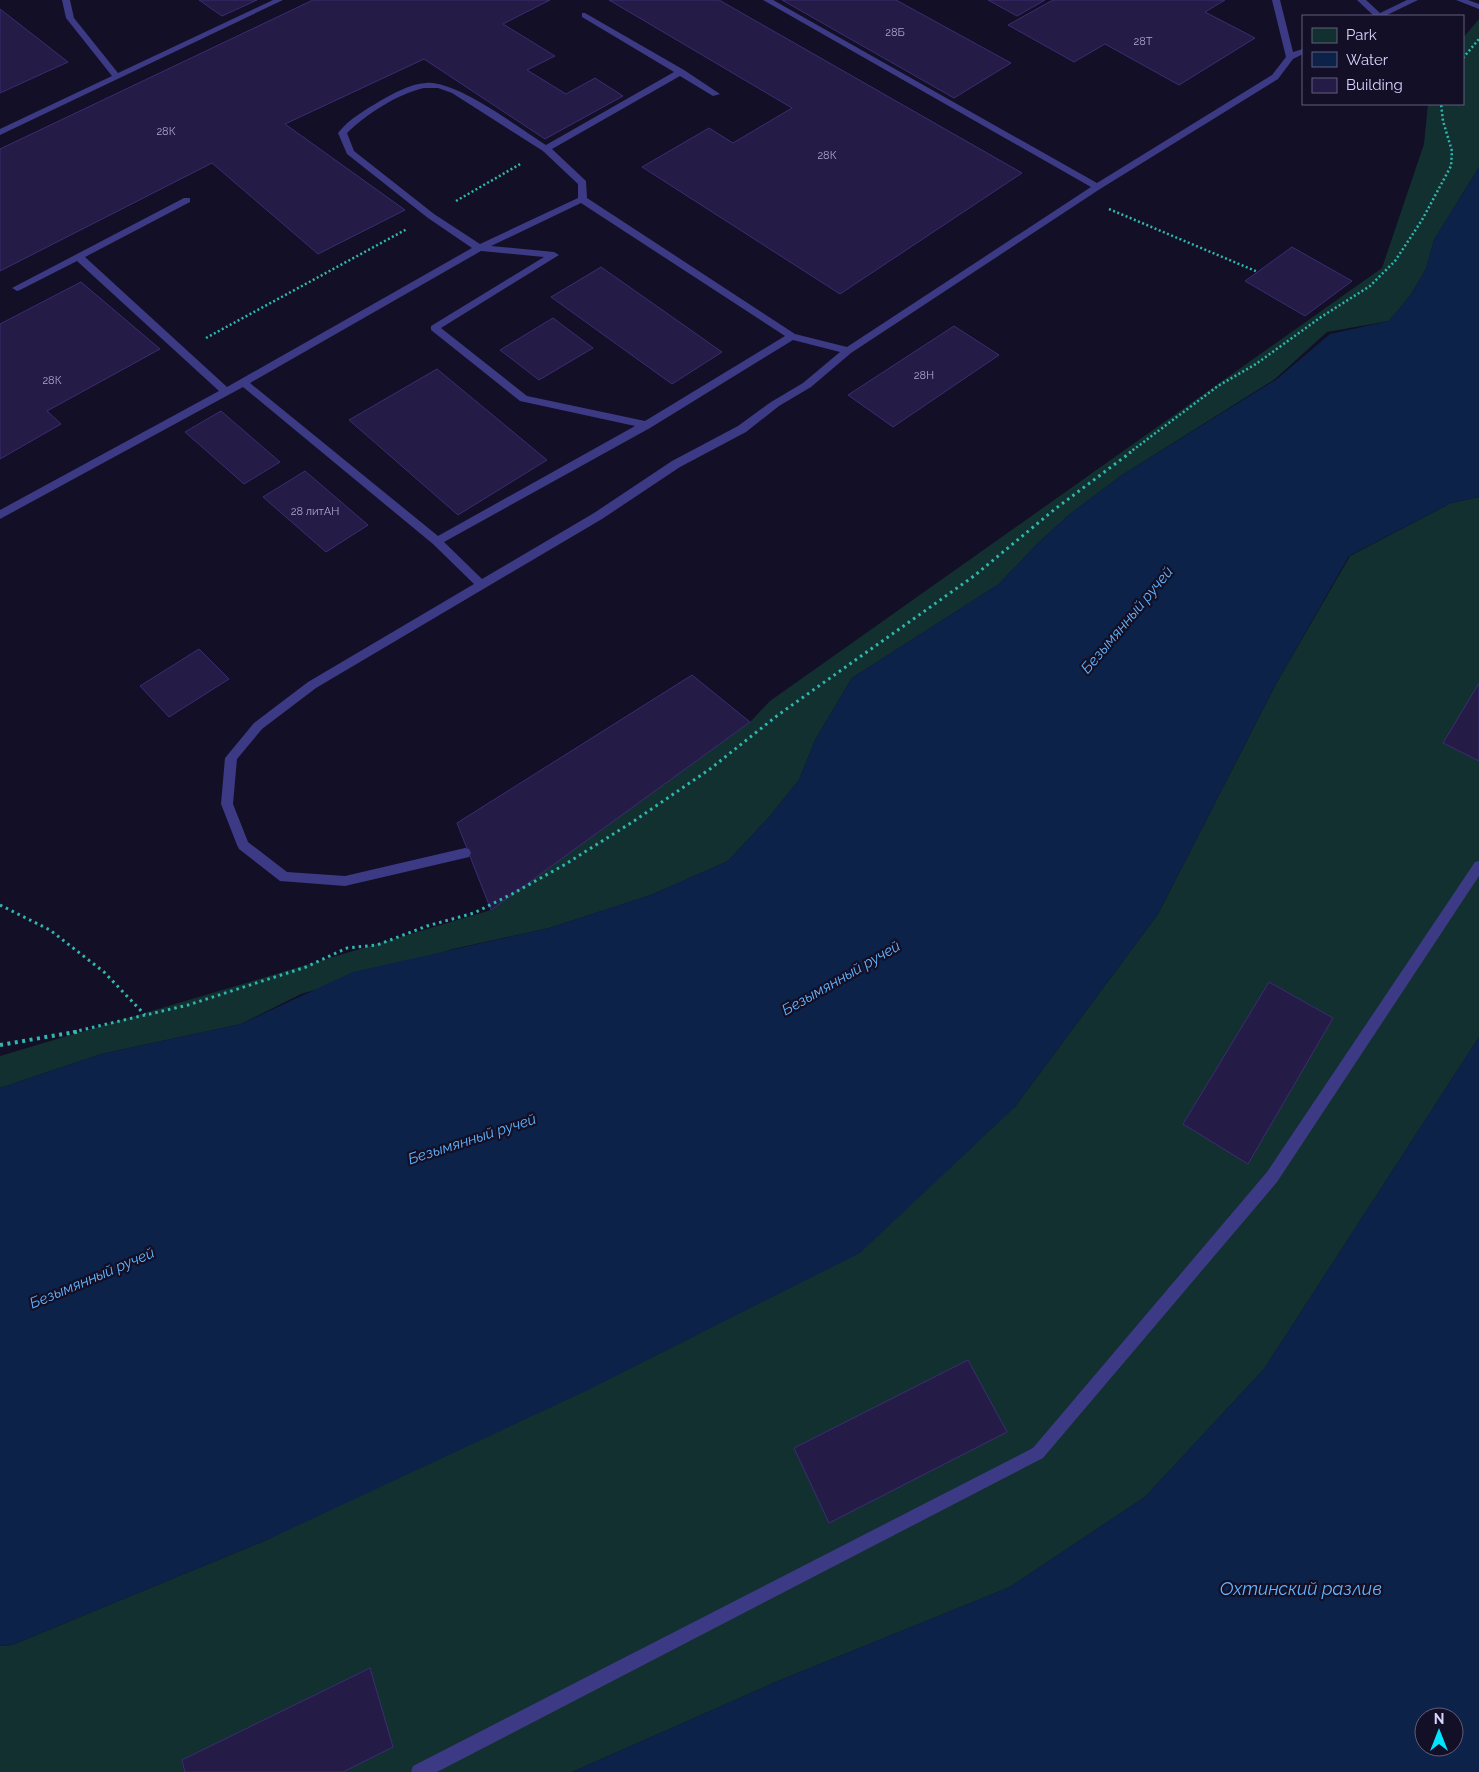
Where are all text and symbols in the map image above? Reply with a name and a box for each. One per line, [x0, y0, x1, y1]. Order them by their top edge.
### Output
legend [1302, 15, 1464, 105]
house number: 28Б [885, 26, 905, 39]
text: Park [1346, 26, 1377, 44]
house number: 28Т [1134, 35, 1153, 48]
text: Water [1346, 51, 1389, 69]
text: Building [1346, 76, 1403, 94]
house number: 28К [156, 125, 176, 138]
house number: 28К [817, 149, 837, 162]
house number: 28Н [914, 369, 934, 382]
house number: 28К [42, 374, 62, 387]
house number: 28 литАН [291, 505, 339, 518]
water label: Безымянный ручей [1077, 563, 1177, 677]
water label: Безымянный ручей [779, 937, 904, 1019]
water label: Безымянный ручей [406, 1110, 539, 1168]
water label: Безымянный ручей [27, 1243, 158, 1312]
water label: Охтинский разлив [1220, 1578, 1382, 1599]
north arrow [1414, 1707, 1464, 1757]
text: N [1434, 1711, 1444, 1727]

